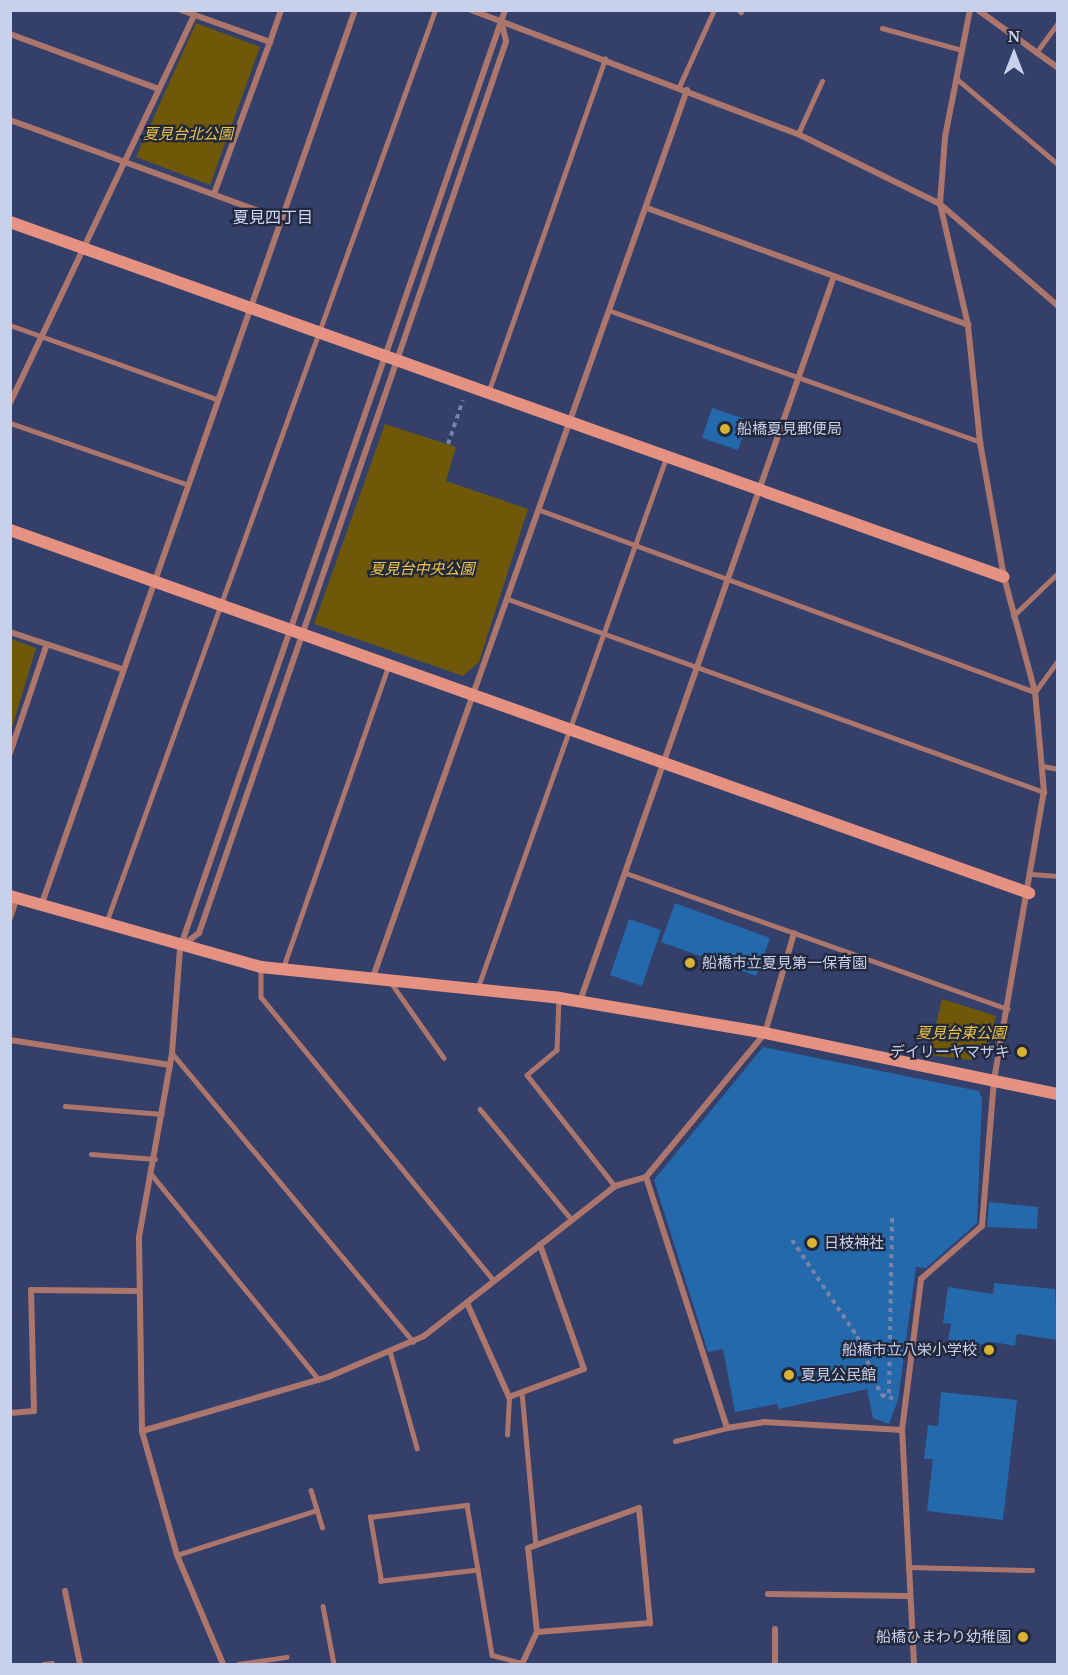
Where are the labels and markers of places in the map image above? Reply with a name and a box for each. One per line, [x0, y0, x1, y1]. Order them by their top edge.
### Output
place label: 船橋夏見郵便局 [737, 420, 842, 438]
marker: 船橋夏見郵便局 [718, 422, 732, 436]
place label: 船橋市立夏見第一保育園 [702, 954, 867, 972]
marker: 船橋市立夏見第一保育園 [683, 956, 697, 970]
place label: デイリーヤマザキ [890, 1043, 1010, 1061]
marker: デイリーヤマザキ [1015, 1045, 1029, 1059]
place label: 日枝神社 [824, 1234, 884, 1252]
marker: 日枝神社 [805, 1236, 819, 1250]
place label: 船橋市立八栄小学校 [842, 1341, 977, 1359]
marker: 船橋市立八栄小学校 [982, 1343, 996, 1357]
place label: 夏見公民館 [801, 1366, 876, 1384]
marker: 夏見公民館 [782, 1368, 796, 1382]
place label: 船橋ひまわり幼稚園 [876, 1628, 1011, 1646]
marker: 船橋ひまわり幼稚園 [1016, 1630, 1030, 1644]

